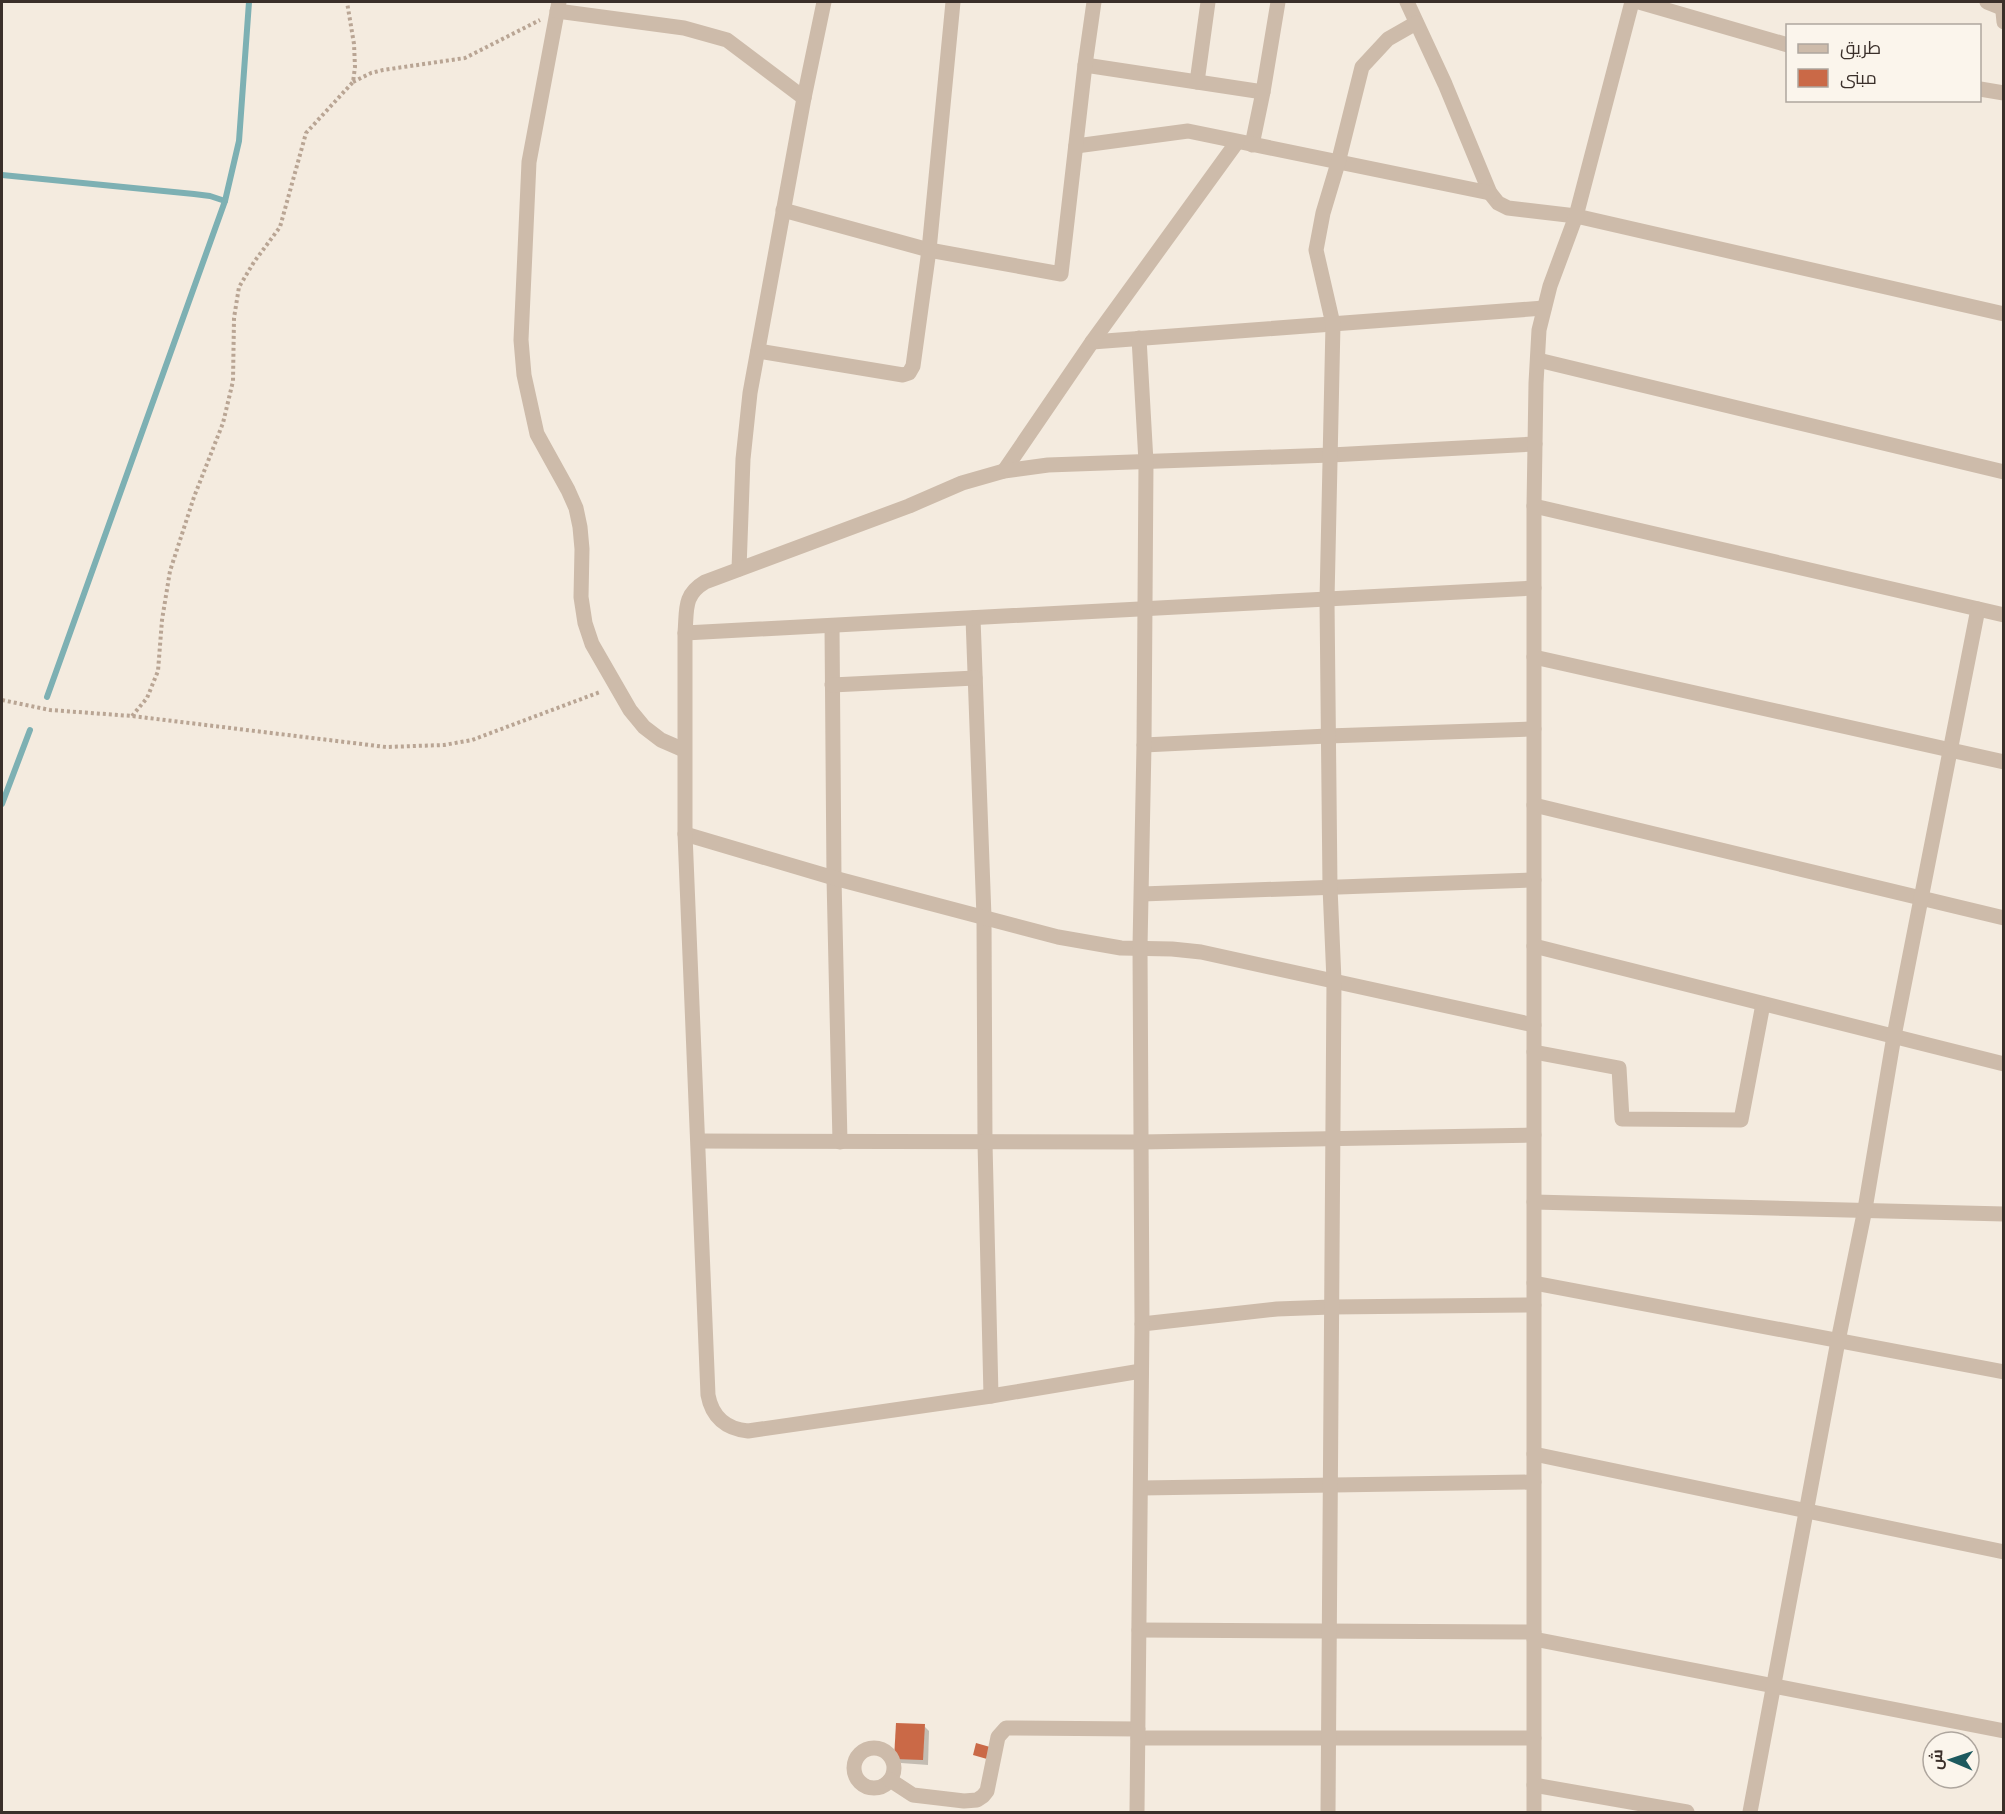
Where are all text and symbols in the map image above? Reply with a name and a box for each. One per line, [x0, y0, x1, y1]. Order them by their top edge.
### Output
legend [1786, 24, 1981, 102]
text: طريق [1840, 37, 1881, 60]
text: مبنى [1840, 67, 1877, 89]
north arrow [1921, 1730, 1981, 1790]
text: ش [1927, 1749, 1946, 1770]

